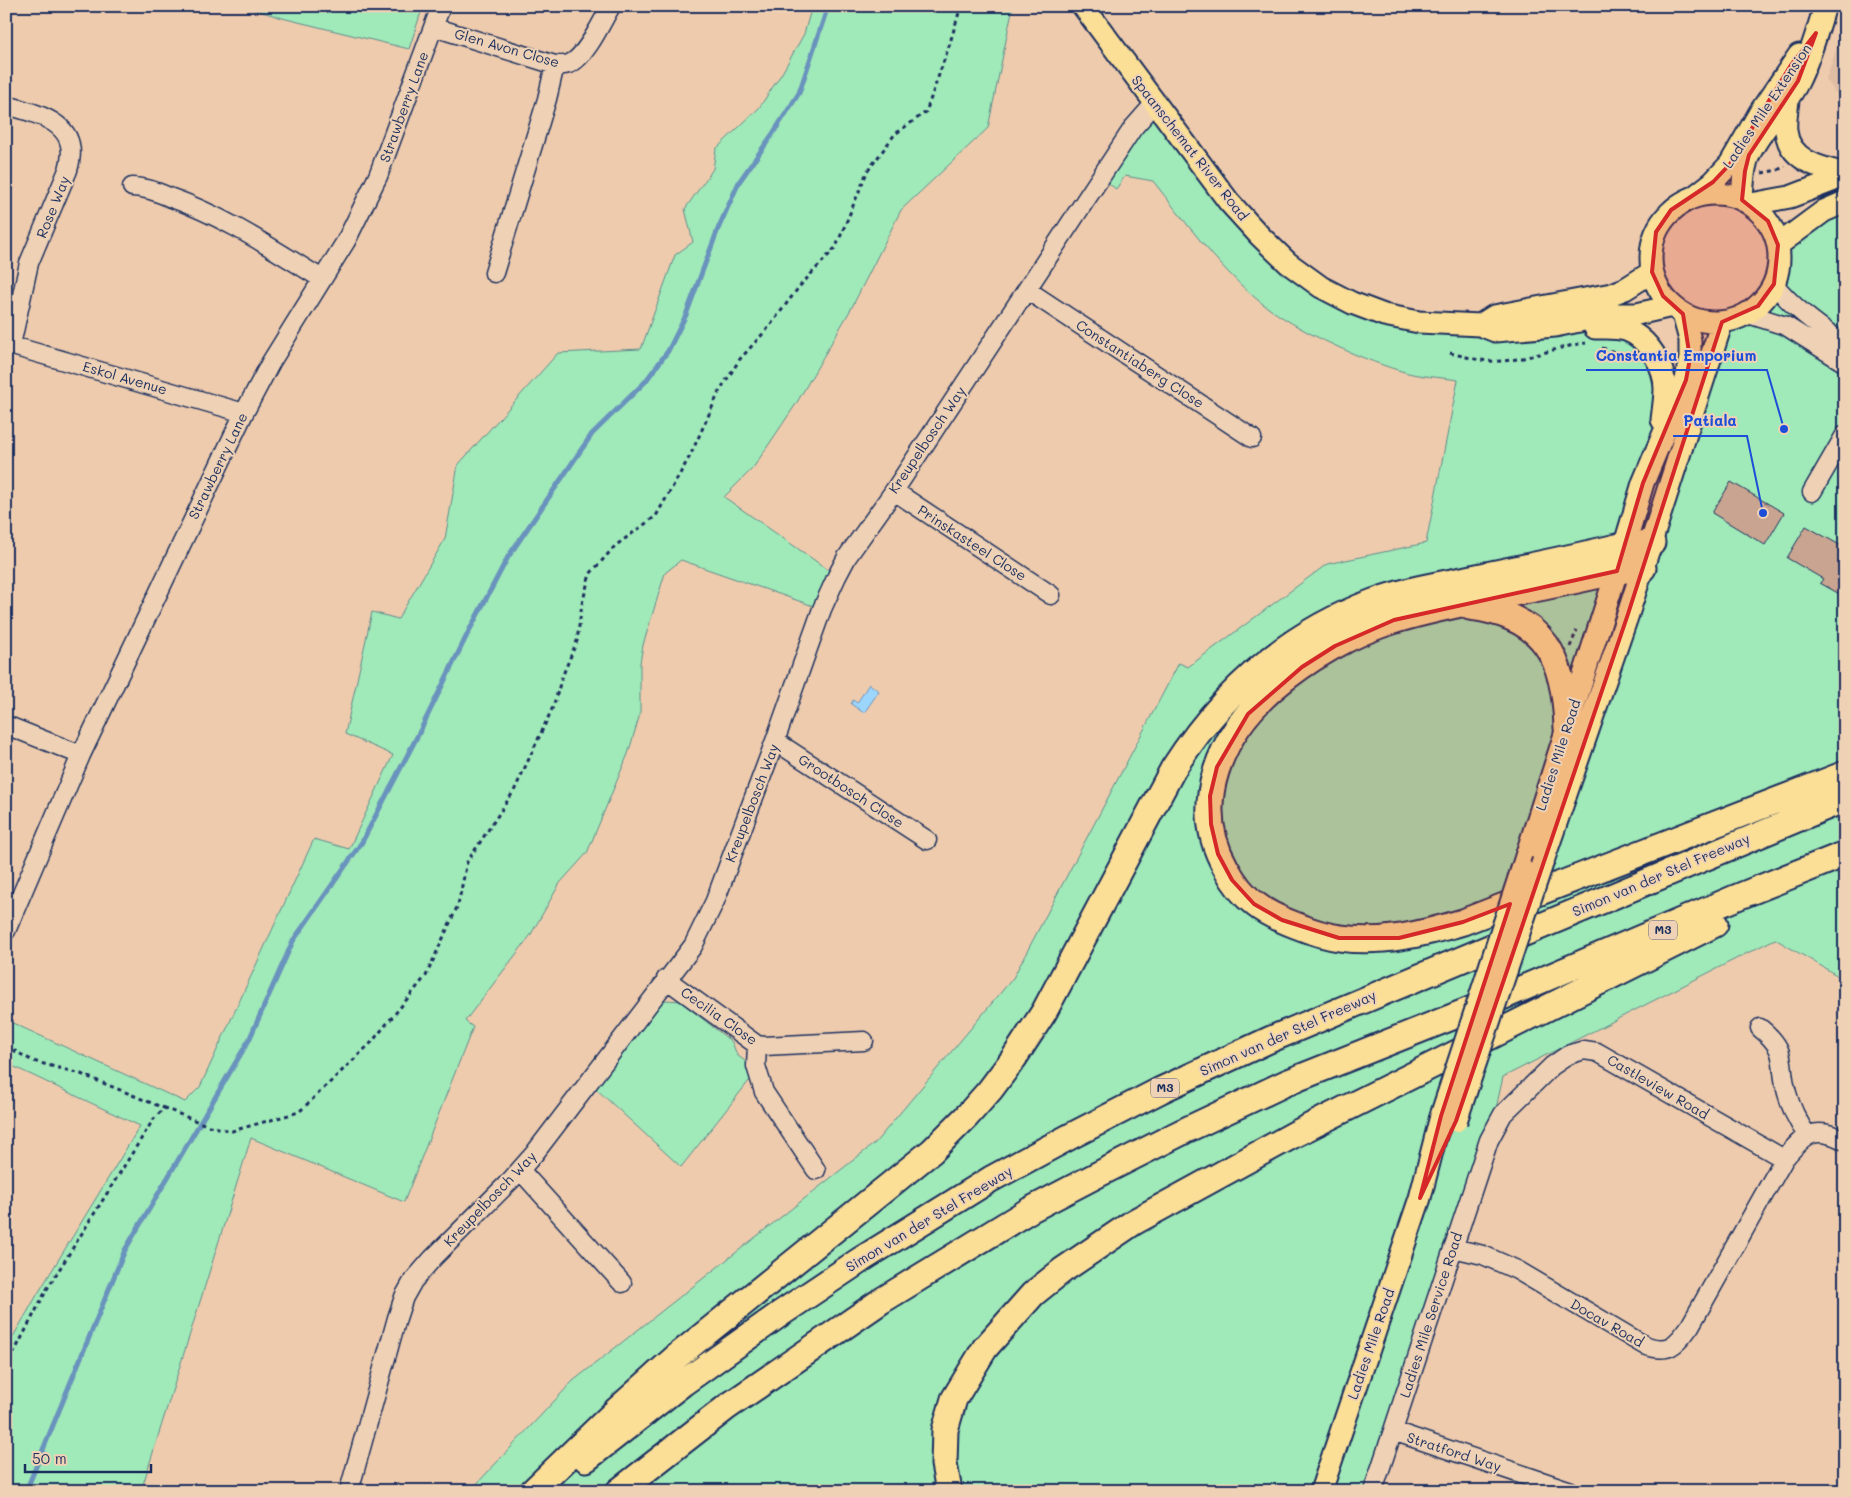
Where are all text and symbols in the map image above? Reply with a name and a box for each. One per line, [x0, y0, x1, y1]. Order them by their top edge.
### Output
street label: Glen Avon Close [452, 23, 562, 72]
street label: Ladies Mile Extension [1718, 40, 1815, 172]
street label: Strawberry Lane [375, 49, 432, 165]
street label: Spaanschemat River Road [1128, 71, 1253, 224]
street label: Rose Way [31, 173, 74, 241]
street label: Constantiaberg Close [1073, 315, 1208, 412]
callout: Constantia Emporium [1586, 340, 1767, 370]
text: Constantia Emporium [1596, 345, 1756, 365]
street label: Eskol Avenue [81, 356, 170, 399]
street label: Kreupelbosch Way [884, 382, 970, 497]
callout: Patiala [1673, 406, 1747, 436]
street label: Strawberry Lane [183, 409, 252, 522]
text: Patiala [1683, 410, 1737, 430]
street label: Prinskasteel Close [914, 500, 1030, 585]
street label: Ladies Mile Road [1531, 697, 1585, 813]
street label: Kreupelbosch Way [720, 741, 783, 865]
street label: Grootbosch Close [795, 749, 908, 832]
street label: Simon van der Stel Freeway [1569, 828, 1752, 921]
road number: M3 [1649, 920, 1677, 940]
street label: Cecilia Close [677, 982, 761, 1049]
street label: Simon van der Stel Freeway [1197, 985, 1379, 1080]
street label: Castleview Road [1604, 1050, 1713, 1123]
road number: M3 [1151, 1078, 1179, 1098]
street label: Kreupelbosch Way [439, 1147, 540, 1250]
street label: Simon van der Stel Freeway [842, 1161, 1016, 1276]
street label: Ladies Mile Service Road [1395, 1230, 1466, 1400]
street label: Ladies Mile Road [1343, 1286, 1398, 1402]
street label: Docav Road [1567, 1294, 1647, 1351]
street label: Stratford Way [1404, 1427, 1504, 1476]
scale bar [25, 1442, 151, 1474]
text: 50 m [32, 1448, 67, 1468]

